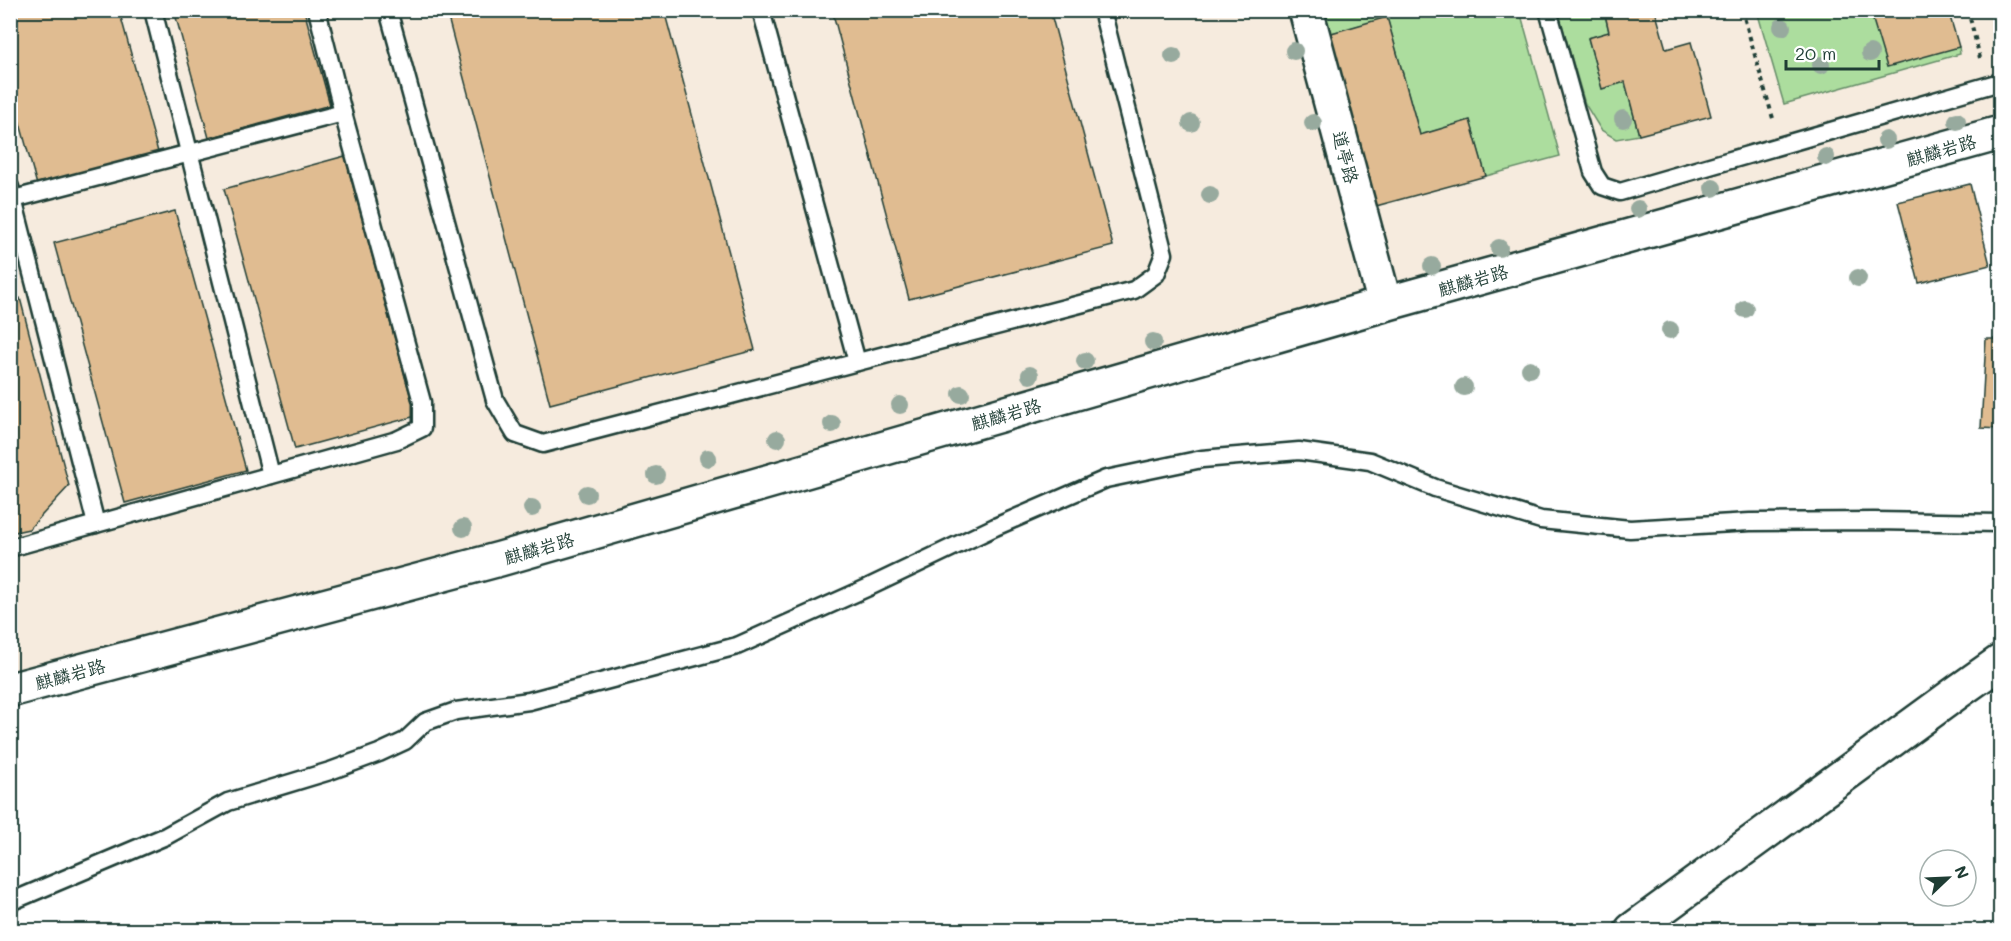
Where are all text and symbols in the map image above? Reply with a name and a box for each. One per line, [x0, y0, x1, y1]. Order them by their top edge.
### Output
scale bar [1786, 33, 1879, 71]
text: 20 m [1795, 41, 1836, 65]
street label: 道亭路 [1327, 128, 1365, 186]
street label: 麒麟岩路 [1903, 129, 1979, 171]
street label: 麒麟岩路 [1435, 259, 1511, 301]
street label: 麒麟岩路 [968, 393, 1044, 435]
street label: 麒麟岩路 [501, 527, 577, 569]
street label: 麒麟岩路 [32, 653, 108, 695]
north arrow [1918, 848, 1978, 908]
text: N [1950, 862, 1974, 882]

